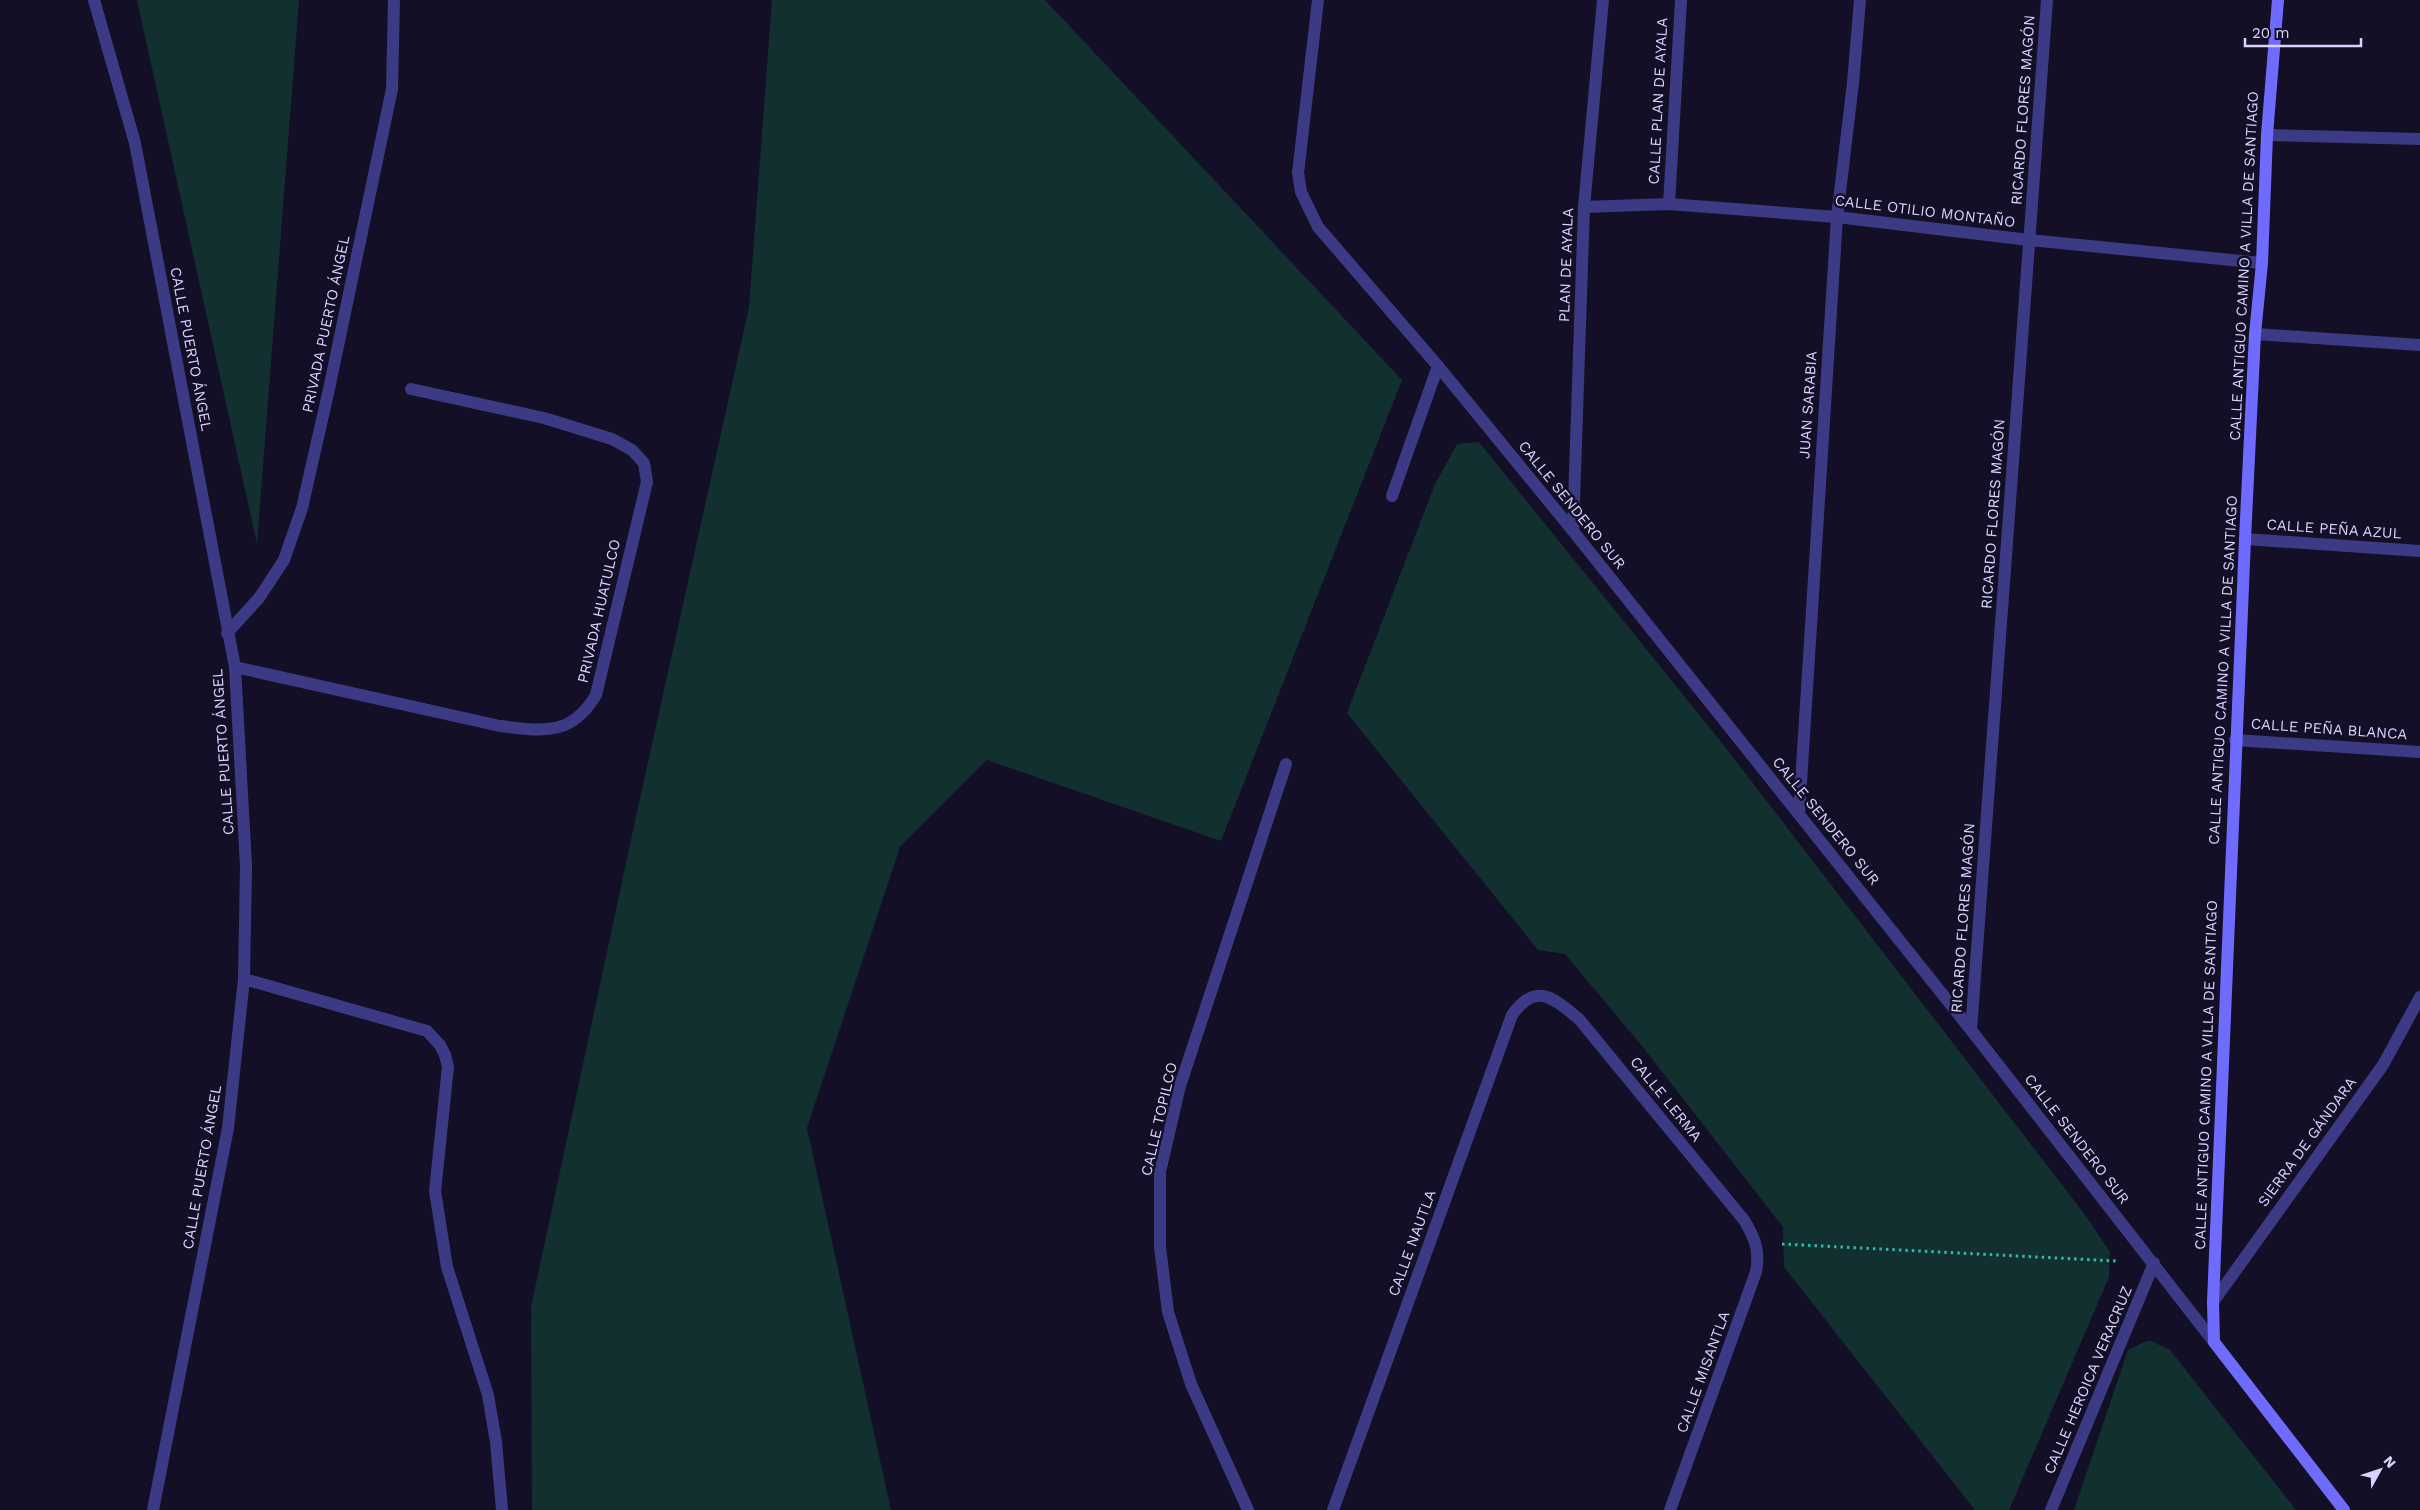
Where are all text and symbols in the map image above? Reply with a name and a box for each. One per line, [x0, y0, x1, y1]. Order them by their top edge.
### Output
street label: RICARDO FLORES MAGÓN [2006, 14, 2039, 206]
scale bar [2245, 15, 2361, 47]
street label: CALLE PLAN DE AYALA [1645, 17, 1671, 185]
text: 20 m [2252, 24, 2290, 42]
street label: CALLE ANTIGUO CAMINO A VILLA DE SANTIAGO [2226, 91, 2262, 441]
street label: CALLE OTILIO MONTAÑO [1834, 191, 2016, 231]
street label: PLAN DE AYALA [1555, 207, 1577, 322]
street label: PRIVADA PUERTO ÁNGEL [298, 234, 354, 414]
street label: CALLE PUERTO ÁNGEL [166, 266, 216, 433]
street label: JUAN SARABIA [1795, 350, 1821, 460]
street label: RICARDO FLORES MAGÓN [1976, 418, 2009, 610]
street label: CALLE SENDERO SUR [1515, 437, 1629, 573]
street label: CALLE ANTIGUO CAMINO A VILLA DE SANTIAGO [2205, 495, 2241, 845]
street label: CALLE PEÑA AZUL [2266, 515, 2402, 543]
street label: PRIVADA HUATULCO [574, 537, 624, 685]
street label: CALLE PUERTO ÁNGEL [208, 668, 238, 836]
street label: CALLE PEÑA BLANCA [2250, 715, 2408, 743]
street label: CALLE SENDERO SUR [1769, 753, 1883, 889]
street label: RICARDO FLORES MAGÓN [1946, 822, 1979, 1014]
street label: CALLE ANTIGUO CAMINO A VILLA DE SANTIAGO [2191, 900, 2221, 1250]
street label: CALLE LERMA [1626, 1053, 1706, 1145]
street label: CALLE TOPILCO [1137, 1060, 1181, 1178]
street label: CALLE SENDERO SUR [2021, 1070, 2133, 1208]
street label: SIERRA DE GÁNDARA [2254, 1074, 2360, 1210]
street label: CALLE PUERTO ÁNGEL [179, 1083, 225, 1251]
street label: CALLE NAUTLA [1384, 1187, 1440, 1299]
street label: CALLE HEROICA VERACRUZ [2040, 1283, 2136, 1477]
street label: CALLE MISANTLA [1673, 1309, 1733, 1435]
north arrow [2355, 1445, 2405, 1495]
text: N [2380, 1453, 2399, 1471]

